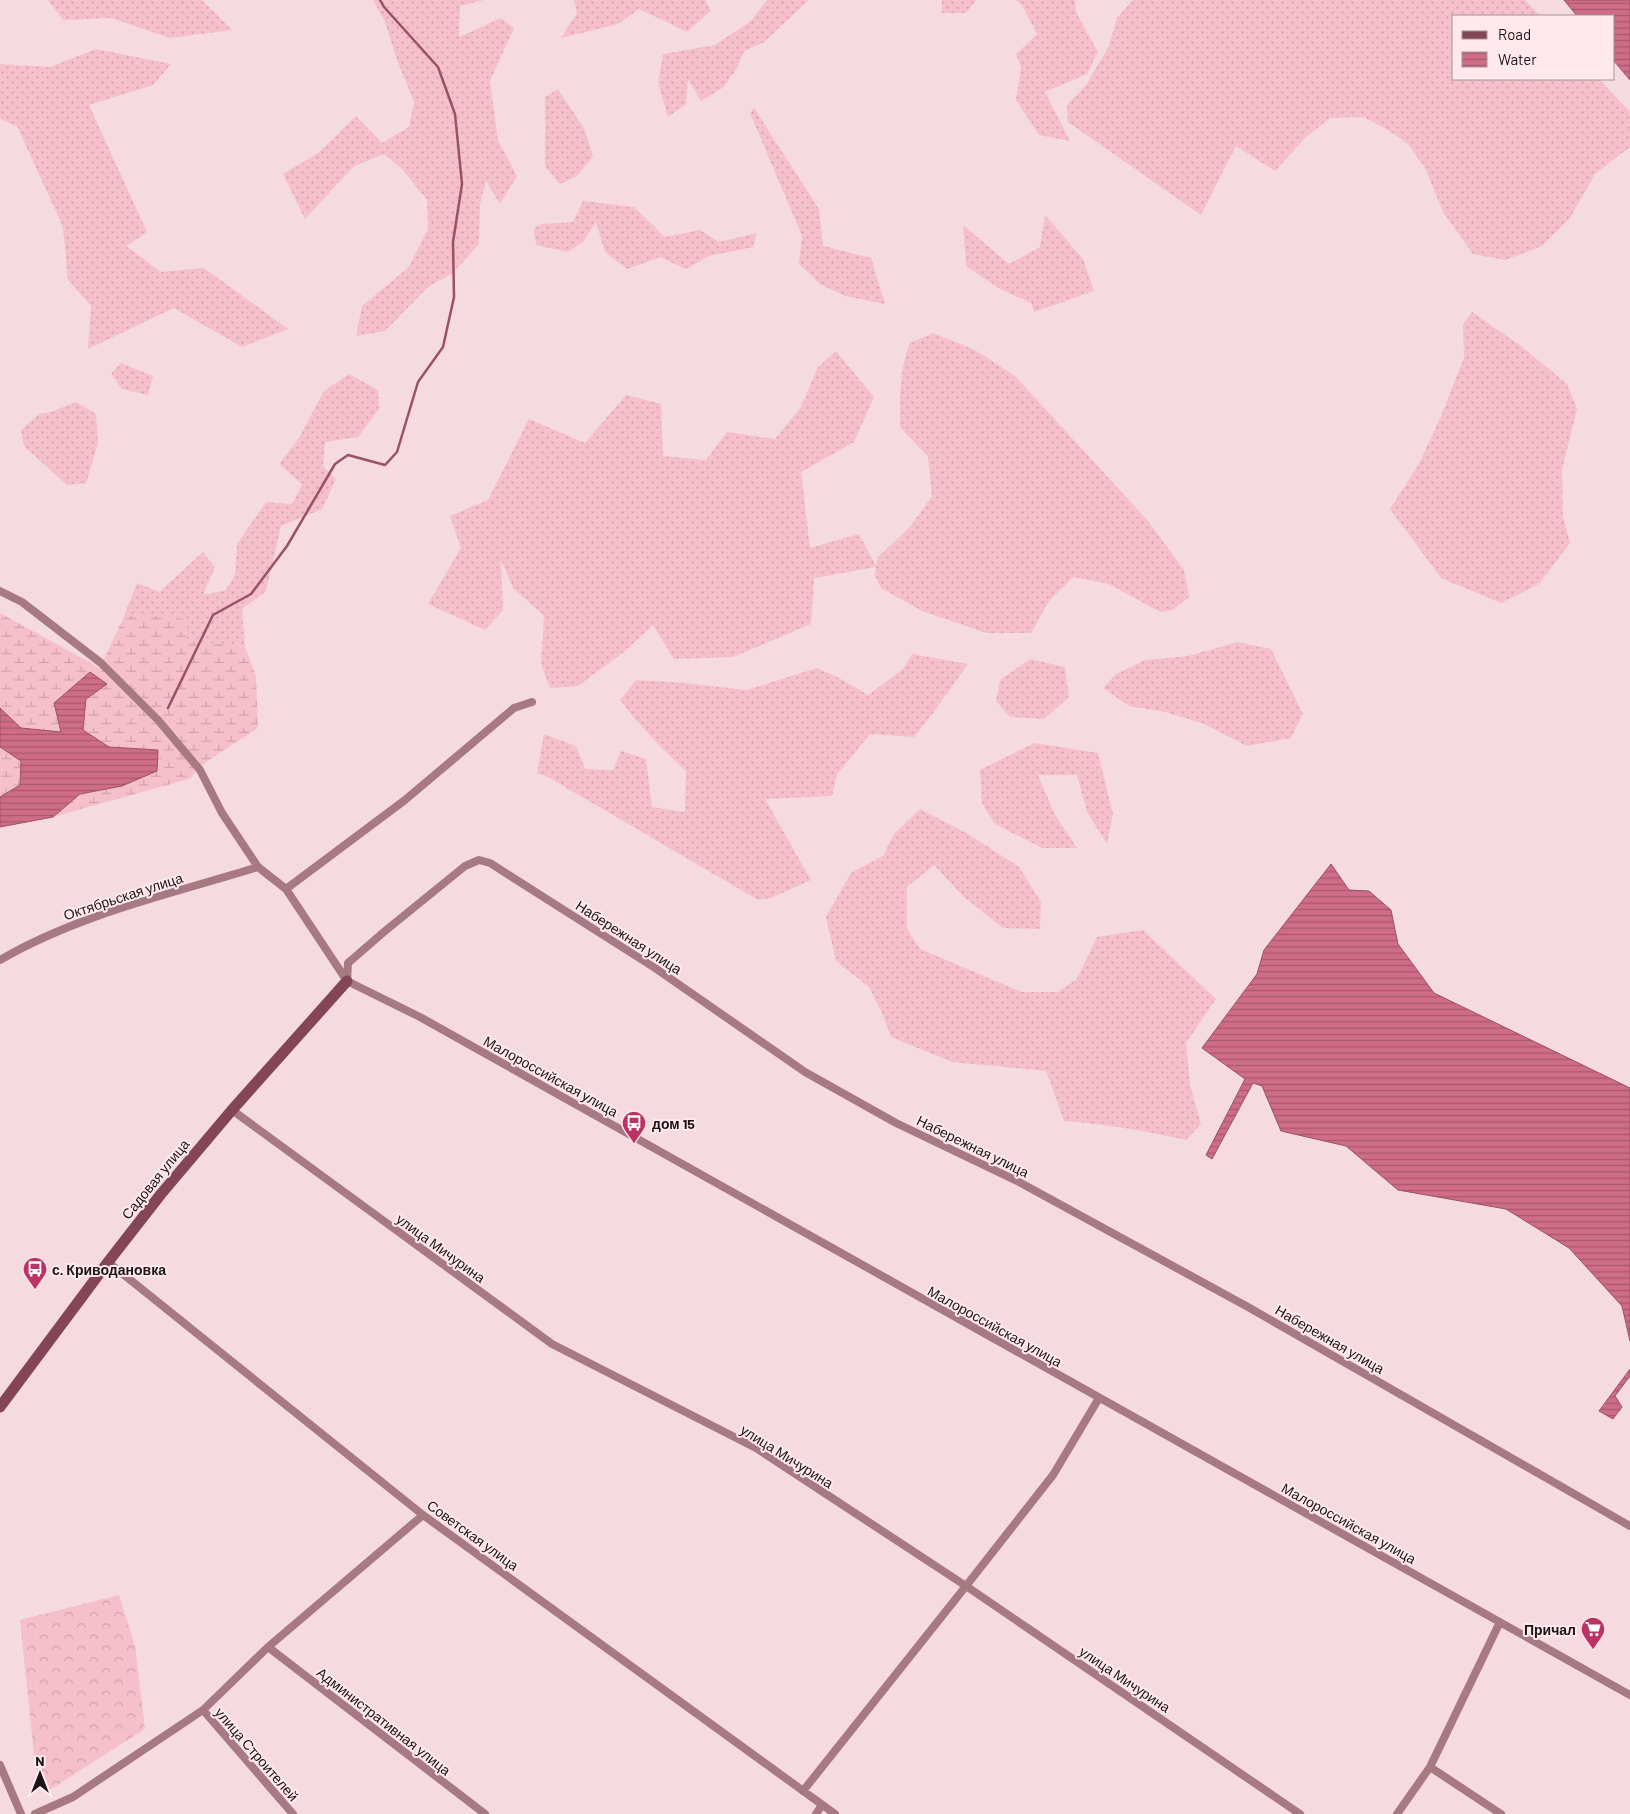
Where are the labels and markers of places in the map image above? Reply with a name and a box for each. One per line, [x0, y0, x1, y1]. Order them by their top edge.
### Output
bus stop icon: дом 15 [621, 1110, 647, 1144]
place label: дом 15 [652, 1115, 695, 1132]
bus stop icon: с. Криводановка [22, 1256, 48, 1290]
place label: с. Криводановка [52, 1261, 166, 1278]
supermarket icon: Причал [1580, 1616, 1606, 1650]
place label: Причал [1524, 1621, 1576, 1638]

